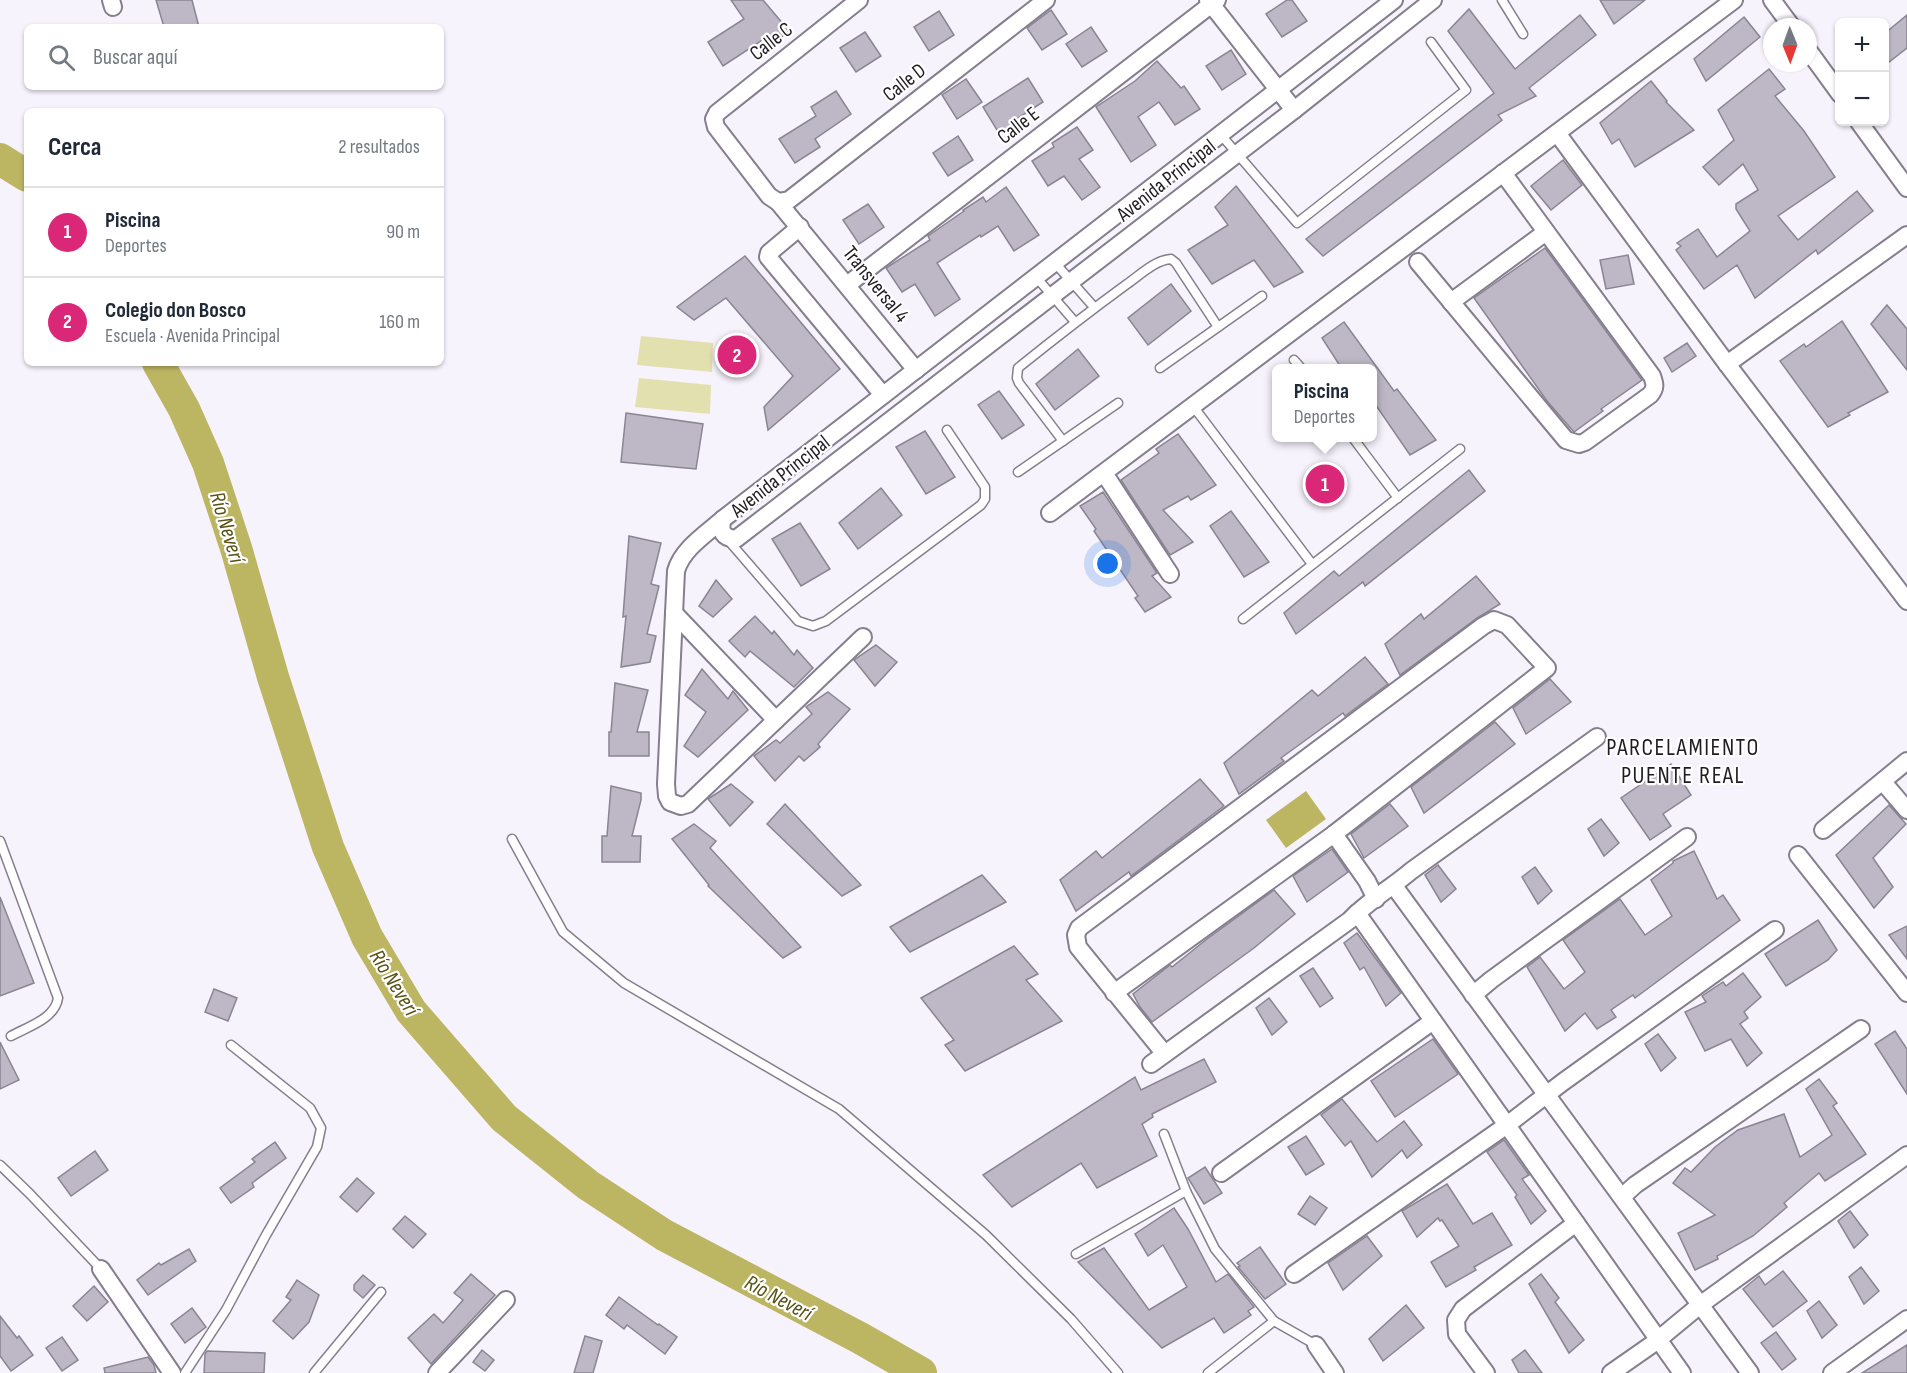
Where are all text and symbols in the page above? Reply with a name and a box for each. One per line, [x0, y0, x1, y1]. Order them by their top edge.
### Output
street label: Calle C [745, 17, 798, 66]
north arrow [1763, 18, 1817, 72]
map controls [1835, 18, 1889, 126]
button: + [1835, 18, 1889, 72]
search box [24, 24, 444, 90]
icon: search [45, 41, 78, 74]
text: Buscar aquí [93, 44, 178, 71]
street label: Calle D [878, 58, 931, 107]
button: − [1835, 72, 1889, 126]
street label: Calle E [992, 101, 1044, 149]
text: Cerca [48, 132, 101, 163]
street label: Avenida Principal [1111, 134, 1221, 227]
text: 2 resultados [338, 135, 420, 159]
text: Piscina [105, 207, 160, 234]
text: 1 [64, 220, 71, 244]
text: 90 m [386, 220, 420, 244]
text: Deportes [105, 234, 167, 258]
street label: Transversal 4 [837, 241, 914, 328]
text: Colegio don Bosco [105, 297, 246, 324]
text: 2 [63, 310, 72, 334]
text: 160 m [379, 310, 420, 334]
text: Escuela · Avenida Principal [105, 324, 280, 348]
pin: 2 [718, 332, 756, 378]
popup [1272, 364, 1377, 442]
text: Piscina [1294, 378, 1349, 405]
text: Deportes [1294, 405, 1355, 429]
street label: Avenida Principal [725, 430, 835, 523]
pin: 1 [1306, 462, 1344, 506]
water label: Río Neverí [203, 489, 251, 568]
your location [1093, 549, 1122, 578]
district label: PARCELAMIENTO PUENTE REAL [1606, 733, 1760, 790]
water label: Río Neverí [363, 945, 425, 1022]
water label: Río Neverí [740, 1269, 818, 1328]

